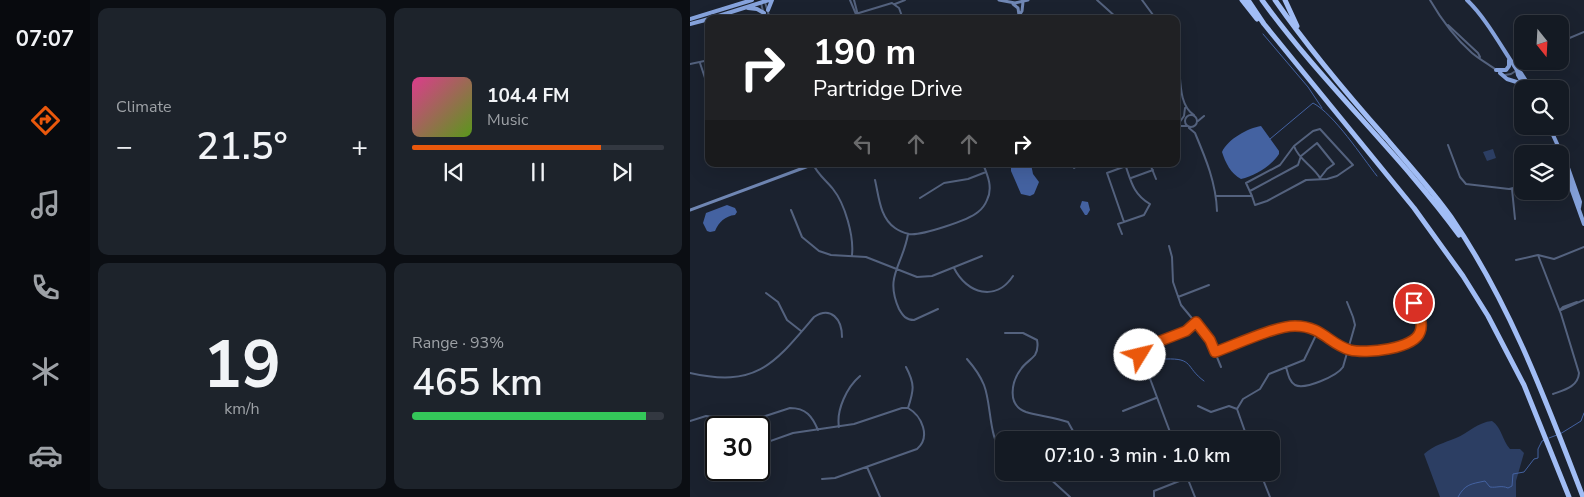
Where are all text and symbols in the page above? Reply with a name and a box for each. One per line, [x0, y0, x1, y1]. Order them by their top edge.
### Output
north arrow [1514, 15, 1569, 70]
map controls [1514, 15, 1569, 200]
text: 07:07 [16, 24, 74, 54]
text: 190 m [813, 29, 916, 76]
icon: right [730, 35, 795, 100]
text: Partridge Drive [813, 74, 962, 104]
button: search [1514, 80, 1569, 135]
text: 104.4 FM [487, 83, 570, 109]
text: Climate [116, 96, 171, 118]
icon: directions [28, 103, 63, 138]
text: Music [487, 109, 528, 131]
text: 21.5° [196, 121, 288, 172]
text: − [116, 128, 133, 166]
text: + [351, 128, 368, 166]
icon: left [849, 130, 877, 158]
icon: ahead [902, 130, 930, 158]
icon: ahead [955, 130, 983, 158]
icon: right [1008, 130, 1036, 158]
button: layers [1514, 145, 1569, 200]
icon: previous [440, 158, 468, 186]
icon: pause [524, 158, 552, 186]
icon: next [608, 158, 636, 186]
icon: music [28, 187, 63, 222]
icon: phone [28, 270, 63, 305]
pin [1393, 282, 1435, 324]
icon: arrive [1400, 289, 1428, 317]
text: 19 [203, 321, 281, 410]
position arrow [1113, 328, 1165, 380]
text: Range · 93% [412, 332, 504, 354]
icon: climate [28, 354, 63, 389]
text: 465 km [412, 357, 543, 408]
text: km/h [224, 398, 260, 420]
speed limit sign: 30 [705, 416, 770, 481]
icon: car [28, 438, 63, 473]
text: 07:10 · 3 min · 1.0 km [1044, 443, 1231, 469]

